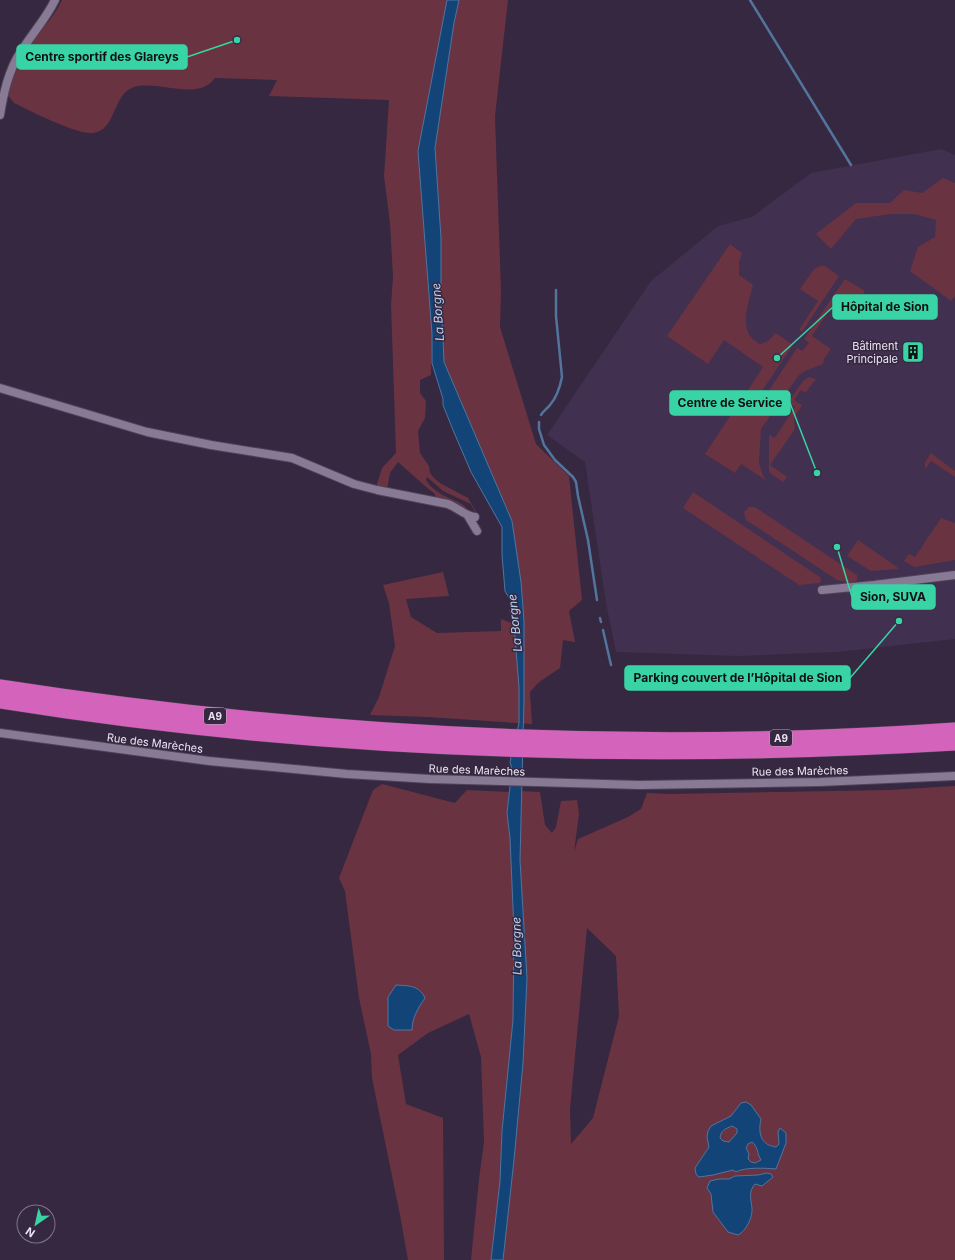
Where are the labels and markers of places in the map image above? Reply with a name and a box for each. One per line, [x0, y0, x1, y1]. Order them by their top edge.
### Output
callout: Centre sportif des Glareys [17, 45, 187, 69]
callout: Hôpital de Sion [833, 295, 937, 319]
place label: Bâtiment Principale [846, 339, 898, 366]
building icon: Bâtiment Principale [900, 339, 926, 365]
callout: Centre de Service [670, 391, 790, 415]
callout: Sion, SUVA [852, 585, 935, 609]
callout: Parking couvert de l’Hôpital de Sion [625, 666, 850, 690]

